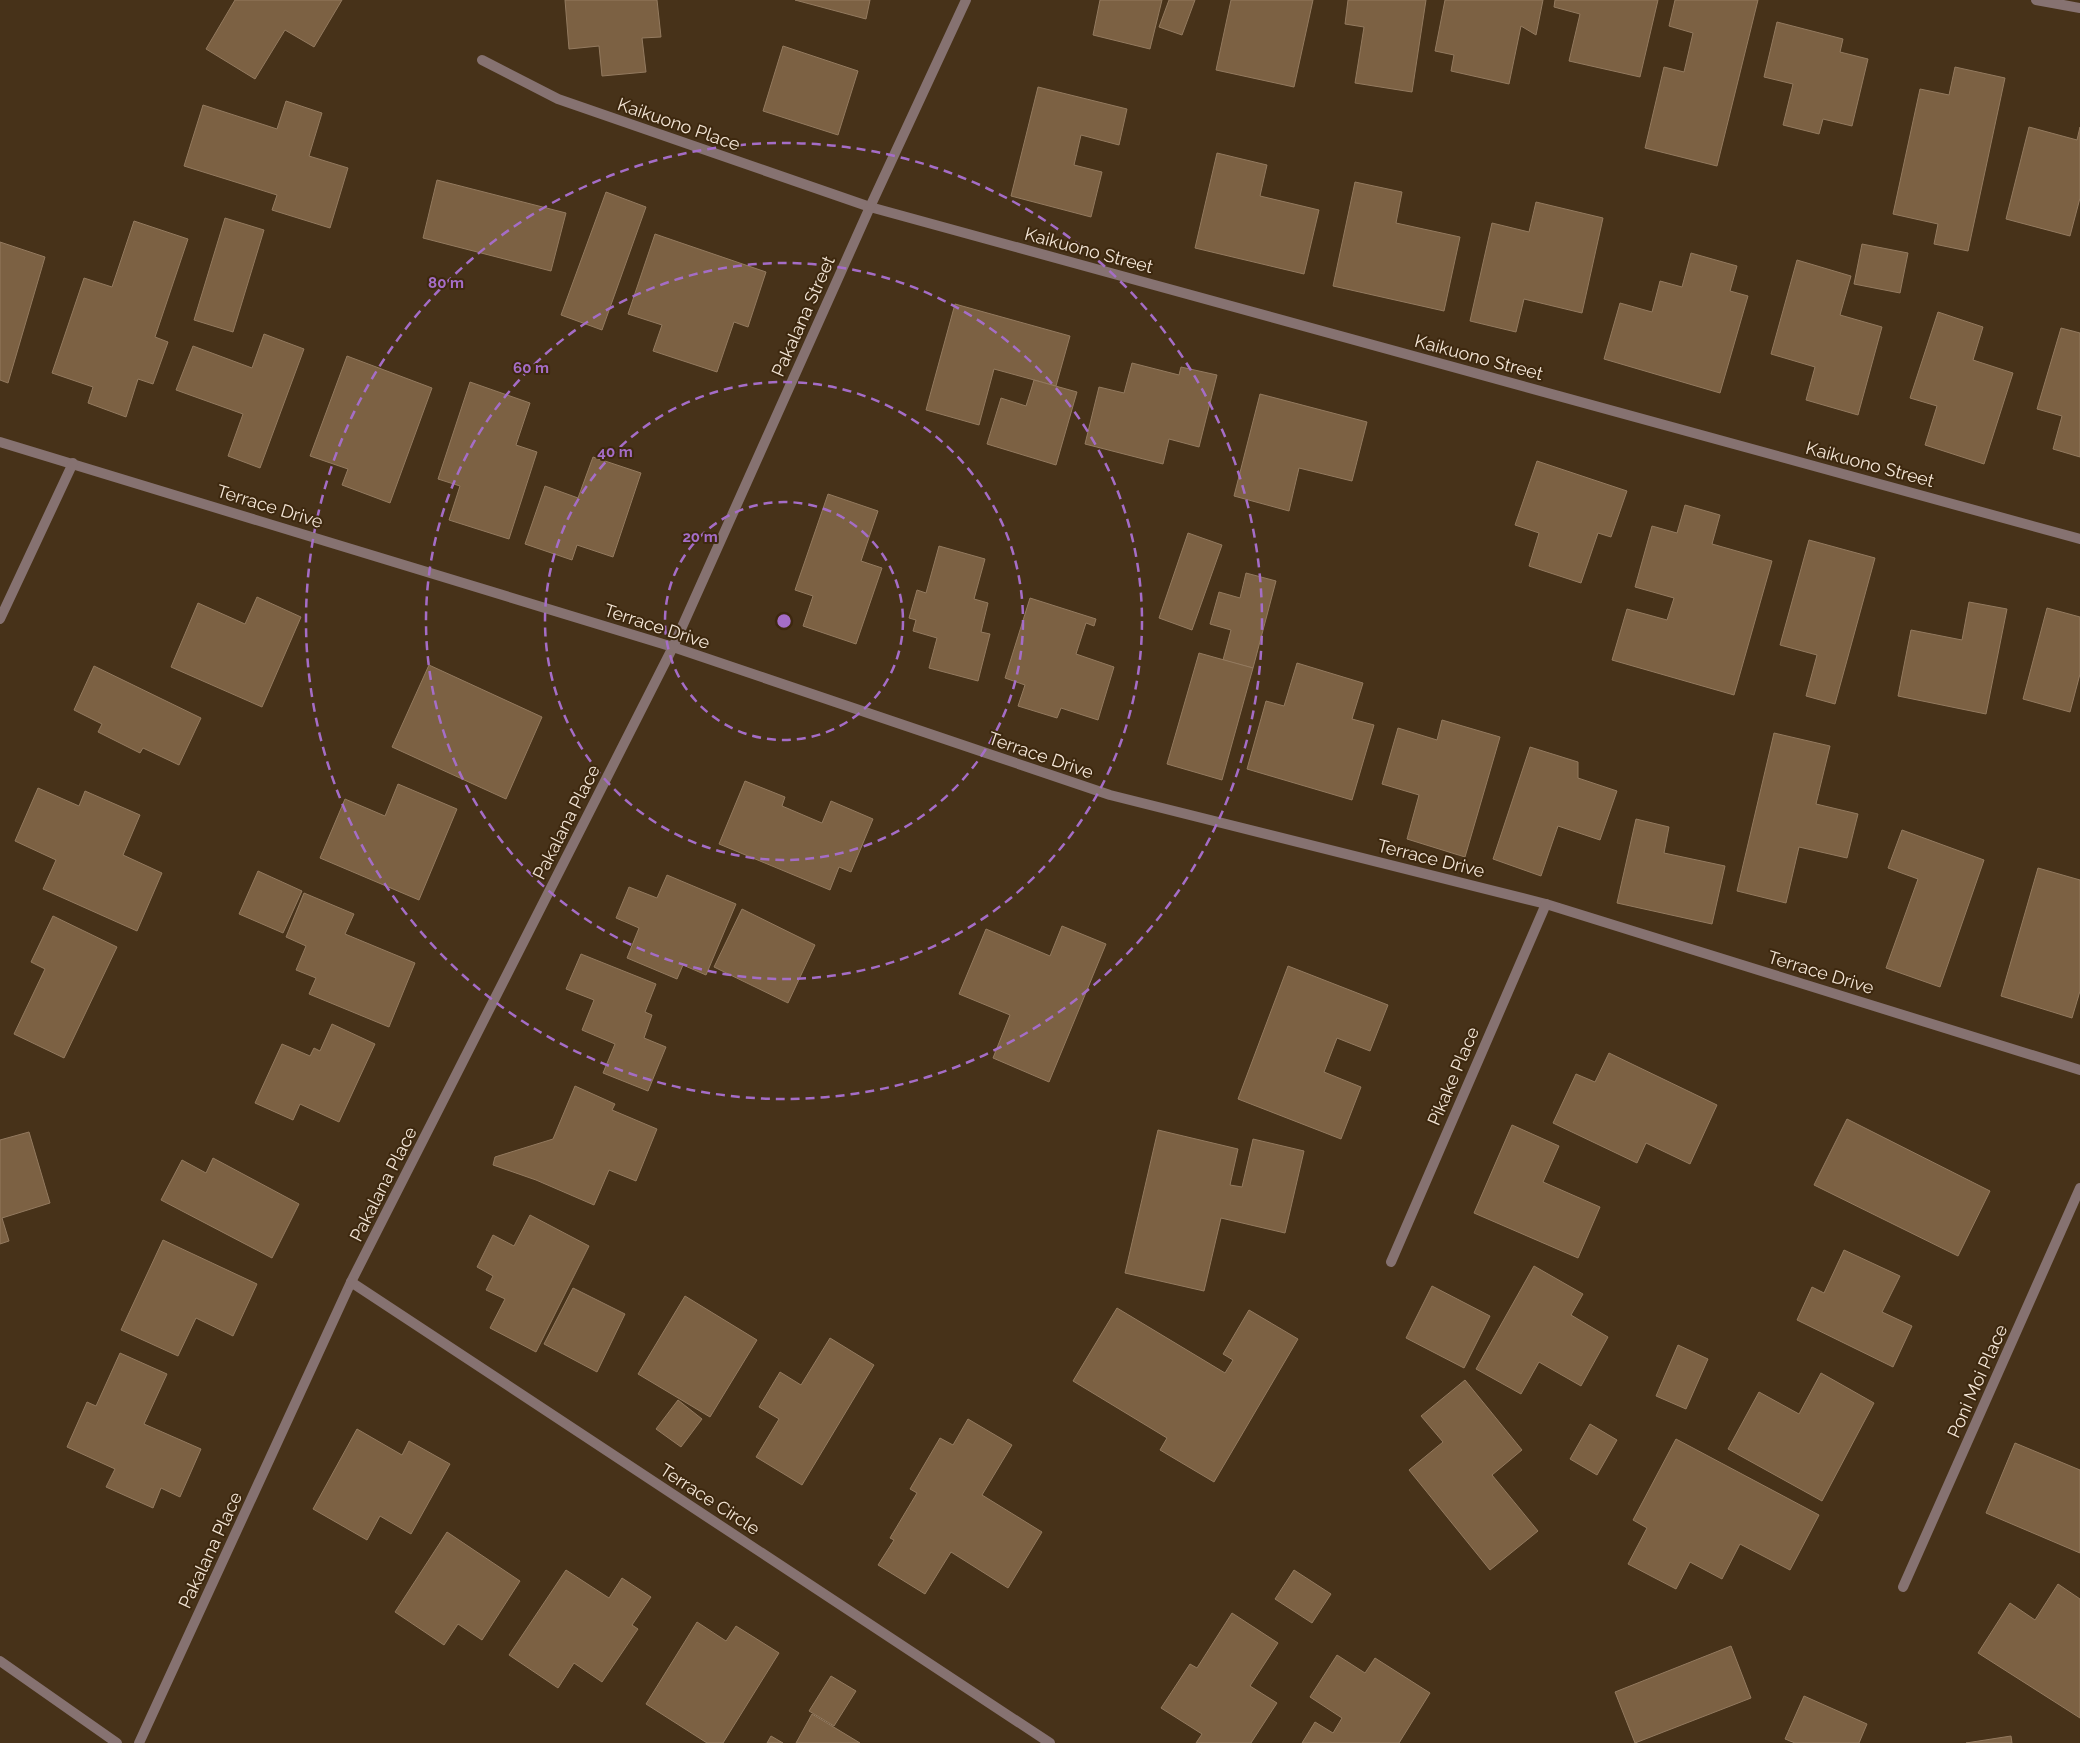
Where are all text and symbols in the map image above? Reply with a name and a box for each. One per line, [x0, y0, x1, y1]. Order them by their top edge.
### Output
street label: Kaikuono Place [615, 93, 743, 155]
street label: Kaikuono Street [1023, 223, 1155, 277]
street label: Pakalana Street [767, 252, 839, 380]
text: 80 m [428, 274, 464, 292]
street label: Kaikuono Street [1413, 330, 1545, 384]
text: 60 m [513, 359, 549, 377]
street label: Kaikuono Street [1804, 437, 1936, 491]
text: 40 m [597, 443, 633, 461]
street label: Terrace Drive [214, 480, 326, 532]
text: 20 m [682, 528, 718, 546]
street label: Terrace Drive [602, 599, 713, 653]
centre of rings [775, 612, 793, 630]
street label: Terrace Drive [986, 727, 1097, 783]
street label: Pakalana Place [528, 761, 604, 883]
street label: Terrace Drive [1375, 835, 1487, 882]
street label: Terrace Drive [1765, 946, 1877, 998]
street label: Pikake Place [1423, 1023, 1483, 1128]
street label: Pakalana Place [345, 1123, 421, 1245]
street label: Poni Moi Place [1943, 1321, 2012, 1441]
street label: Terrace Circle [656, 1459, 764, 1539]
street label: Pakalana Place [174, 1488, 246, 1612]

